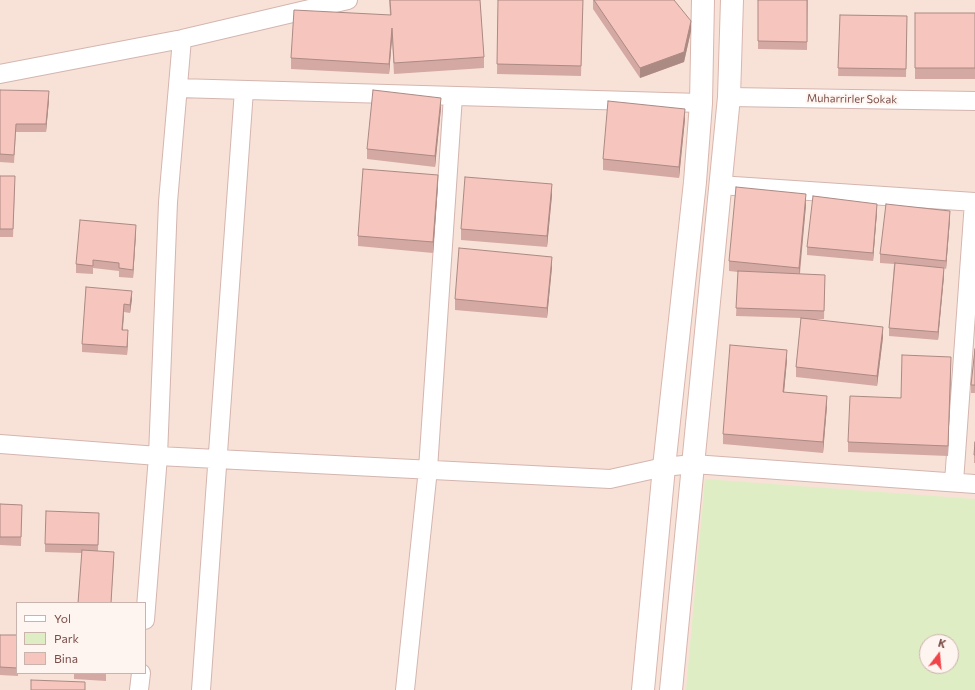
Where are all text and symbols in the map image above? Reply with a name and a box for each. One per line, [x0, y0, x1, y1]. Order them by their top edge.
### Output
street label: Muharrirler Sokak [807, 92, 897, 106]
legend [16, 602, 146, 674]
text: Yol [54, 611, 71, 625]
text: Park [54, 631, 79, 645]
north arrow [919, 634, 959, 674]
text: K [937, 636, 948, 650]
text: Bina [54, 651, 78, 665]

